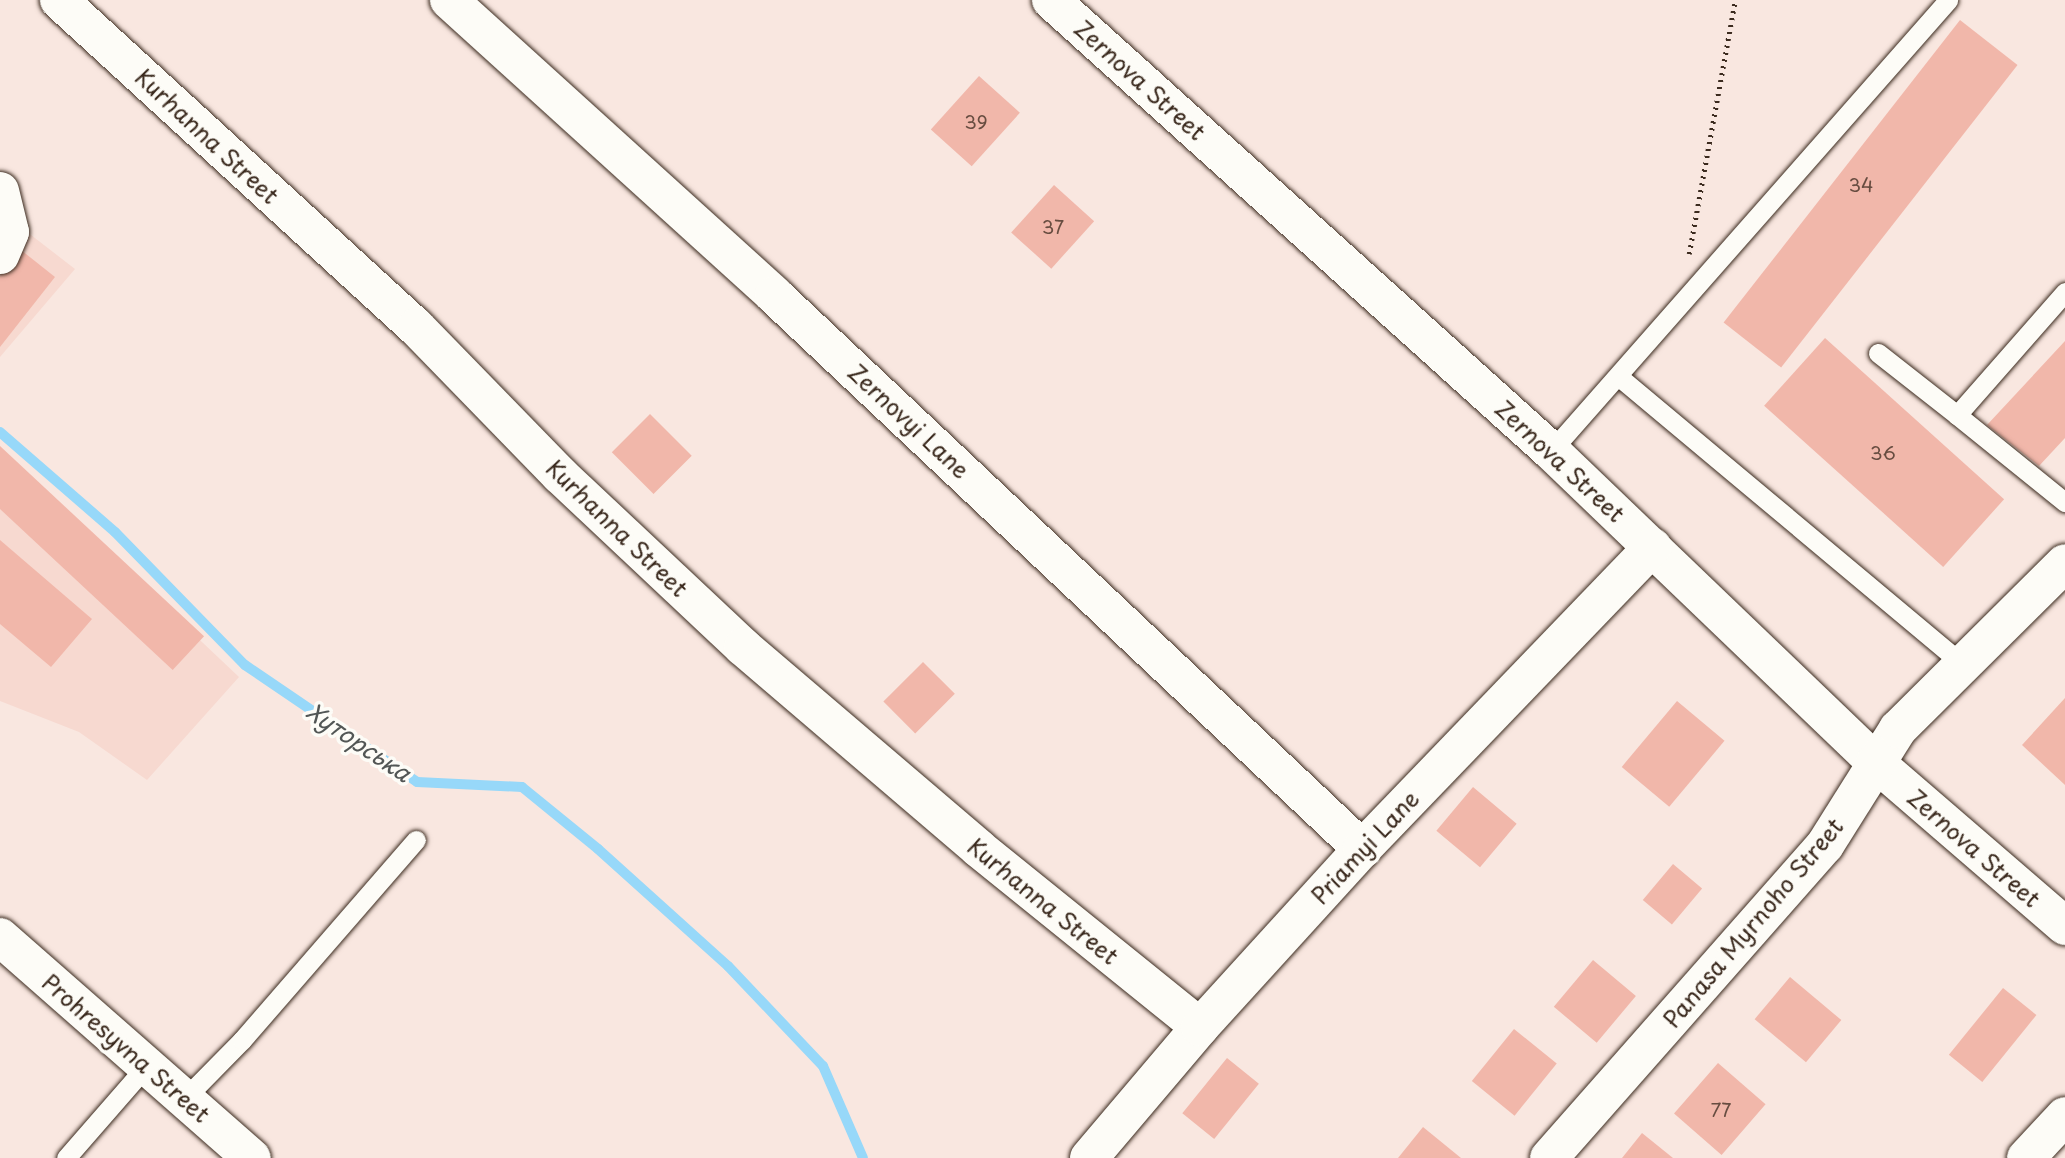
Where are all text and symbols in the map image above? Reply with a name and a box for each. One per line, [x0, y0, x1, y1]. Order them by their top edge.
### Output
street label: Zernova Street [1069, 14, 1211, 146]
street label: Kurhanna Street [130, 63, 284, 209]
house number: 39 [964, 111, 988, 133]
house number: 34 [1848, 174, 1874, 196]
house number: 37 [1042, 216, 1064, 238]
street label: Zernovyi Lane [843, 358, 975, 484]
street label: Zernova Street [1490, 394, 1630, 528]
house number: 36 [1870, 442, 1896, 464]
street label: Kurhanna Street [541, 454, 693, 602]
water label: Хуторська [301, 697, 417, 787]
street label: Zernova Street [1902, 783, 2046, 913]
street label: Priamyi Lane [1306, 785, 1424, 909]
street label: Panasa Myrnoho Street [1657, 812, 1849, 1034]
street label: Kurhanna Street [963, 832, 1123, 970]
street label: Prohresyvna Street [37, 968, 215, 1128]
house number: 77 [1711, 1099, 1731, 1121]

